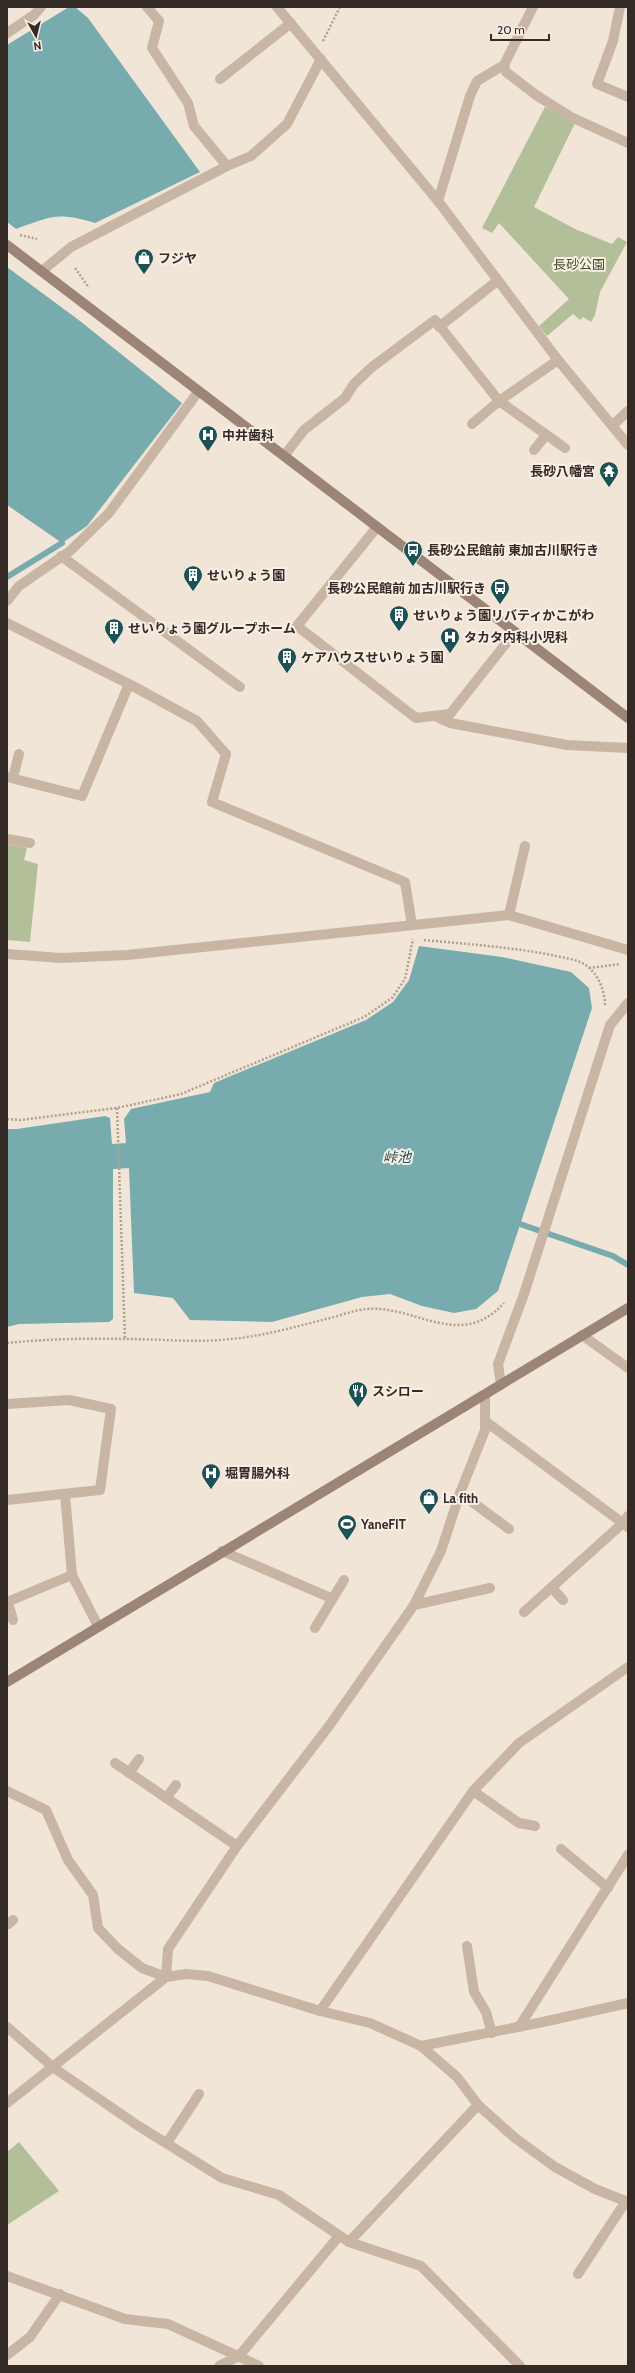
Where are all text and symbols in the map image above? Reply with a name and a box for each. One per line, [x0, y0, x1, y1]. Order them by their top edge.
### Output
north arrow [16, 16, 56, 56]
scale bar [491, 16, 549, 42]
text: 20 m [497, 22, 525, 37]
text: N [33, 38, 42, 53]
shop icon: フジヤ [133, 247, 155, 275]
place label: フジヤ [158, 250, 197, 266]
park label: 長砂公園 [553, 256, 605, 272]
hospital icon: 中井歯科 [197, 424, 219, 452]
place label: 中井歯科 [222, 427, 274, 443]
temple icon: 長砂八幡宮 [598, 460, 620, 488]
place label: 長砂八幡宮 [530, 463, 595, 479]
bus stop icon: 長砂公民館前 東加古川駅行き [402, 539, 424, 567]
place label: 長砂公民館前 東加古川駅行き [427, 542, 599, 558]
building icon: せいりょう園 [182, 564, 204, 592]
place label: せいりょう園 [207, 567, 285, 583]
bus stop icon: 長砂公民館前 加古川駅行き [489, 577, 511, 605]
place label: 長砂公民館前 加古川駅行き [327, 580, 486, 596]
building icon: せいりょう園リバティかこがわ [388, 604, 410, 632]
place label: せいりょう園リバティかこがわ [413, 607, 594, 623]
building icon: せいりょう園グループホーム [103, 617, 125, 645]
place label: せいりょう園グループホーム [128, 620, 296, 636]
hospital icon: タカタ内科小児科 [439, 626, 461, 654]
place label: タカタ内科小児科 [464, 629, 568, 645]
building icon: ケアハウスせいりょう園 [276, 646, 298, 674]
place label: ケアハウスせいりょう園 [301, 649, 443, 665]
water label: 峠池 [383, 1148, 413, 1166]
restaurant icon: スシロー [347, 1380, 369, 1408]
place label: スシロー [372, 1383, 424, 1399]
hospital icon: 堀胃腸外科 [200, 1462, 222, 1490]
place label: 堀胃腸外科 [225, 1465, 290, 1481]
shop icon: La fith [418, 1487, 440, 1515]
place label: La fith [443, 1490, 478, 1506]
sports icon: YaneFIT [336, 1513, 358, 1541]
place label: YaneFIT [360, 1516, 406, 1532]

